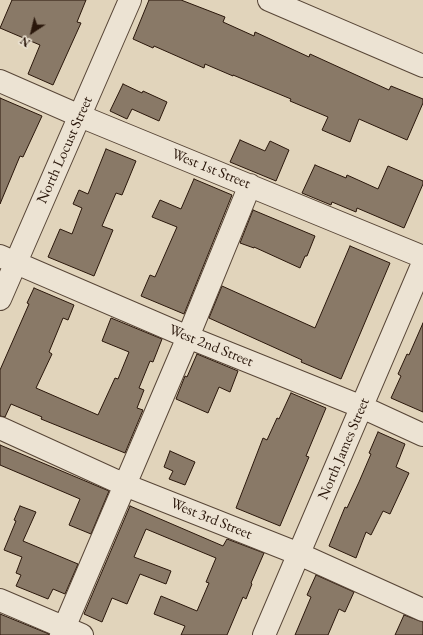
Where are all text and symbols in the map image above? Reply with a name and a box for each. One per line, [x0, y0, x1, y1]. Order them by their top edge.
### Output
north arrow [12, 12, 52, 52]
text: N [17, 34, 33, 50]
street label: North Locust Street [33, 94, 97, 206]
street label: West 1st Street [169, 145, 253, 193]
street label: West 2nd Street [166, 321, 256, 371]
street label: North James Street [314, 395, 374, 503]
street label: West 3rd Street [168, 494, 254, 544]

